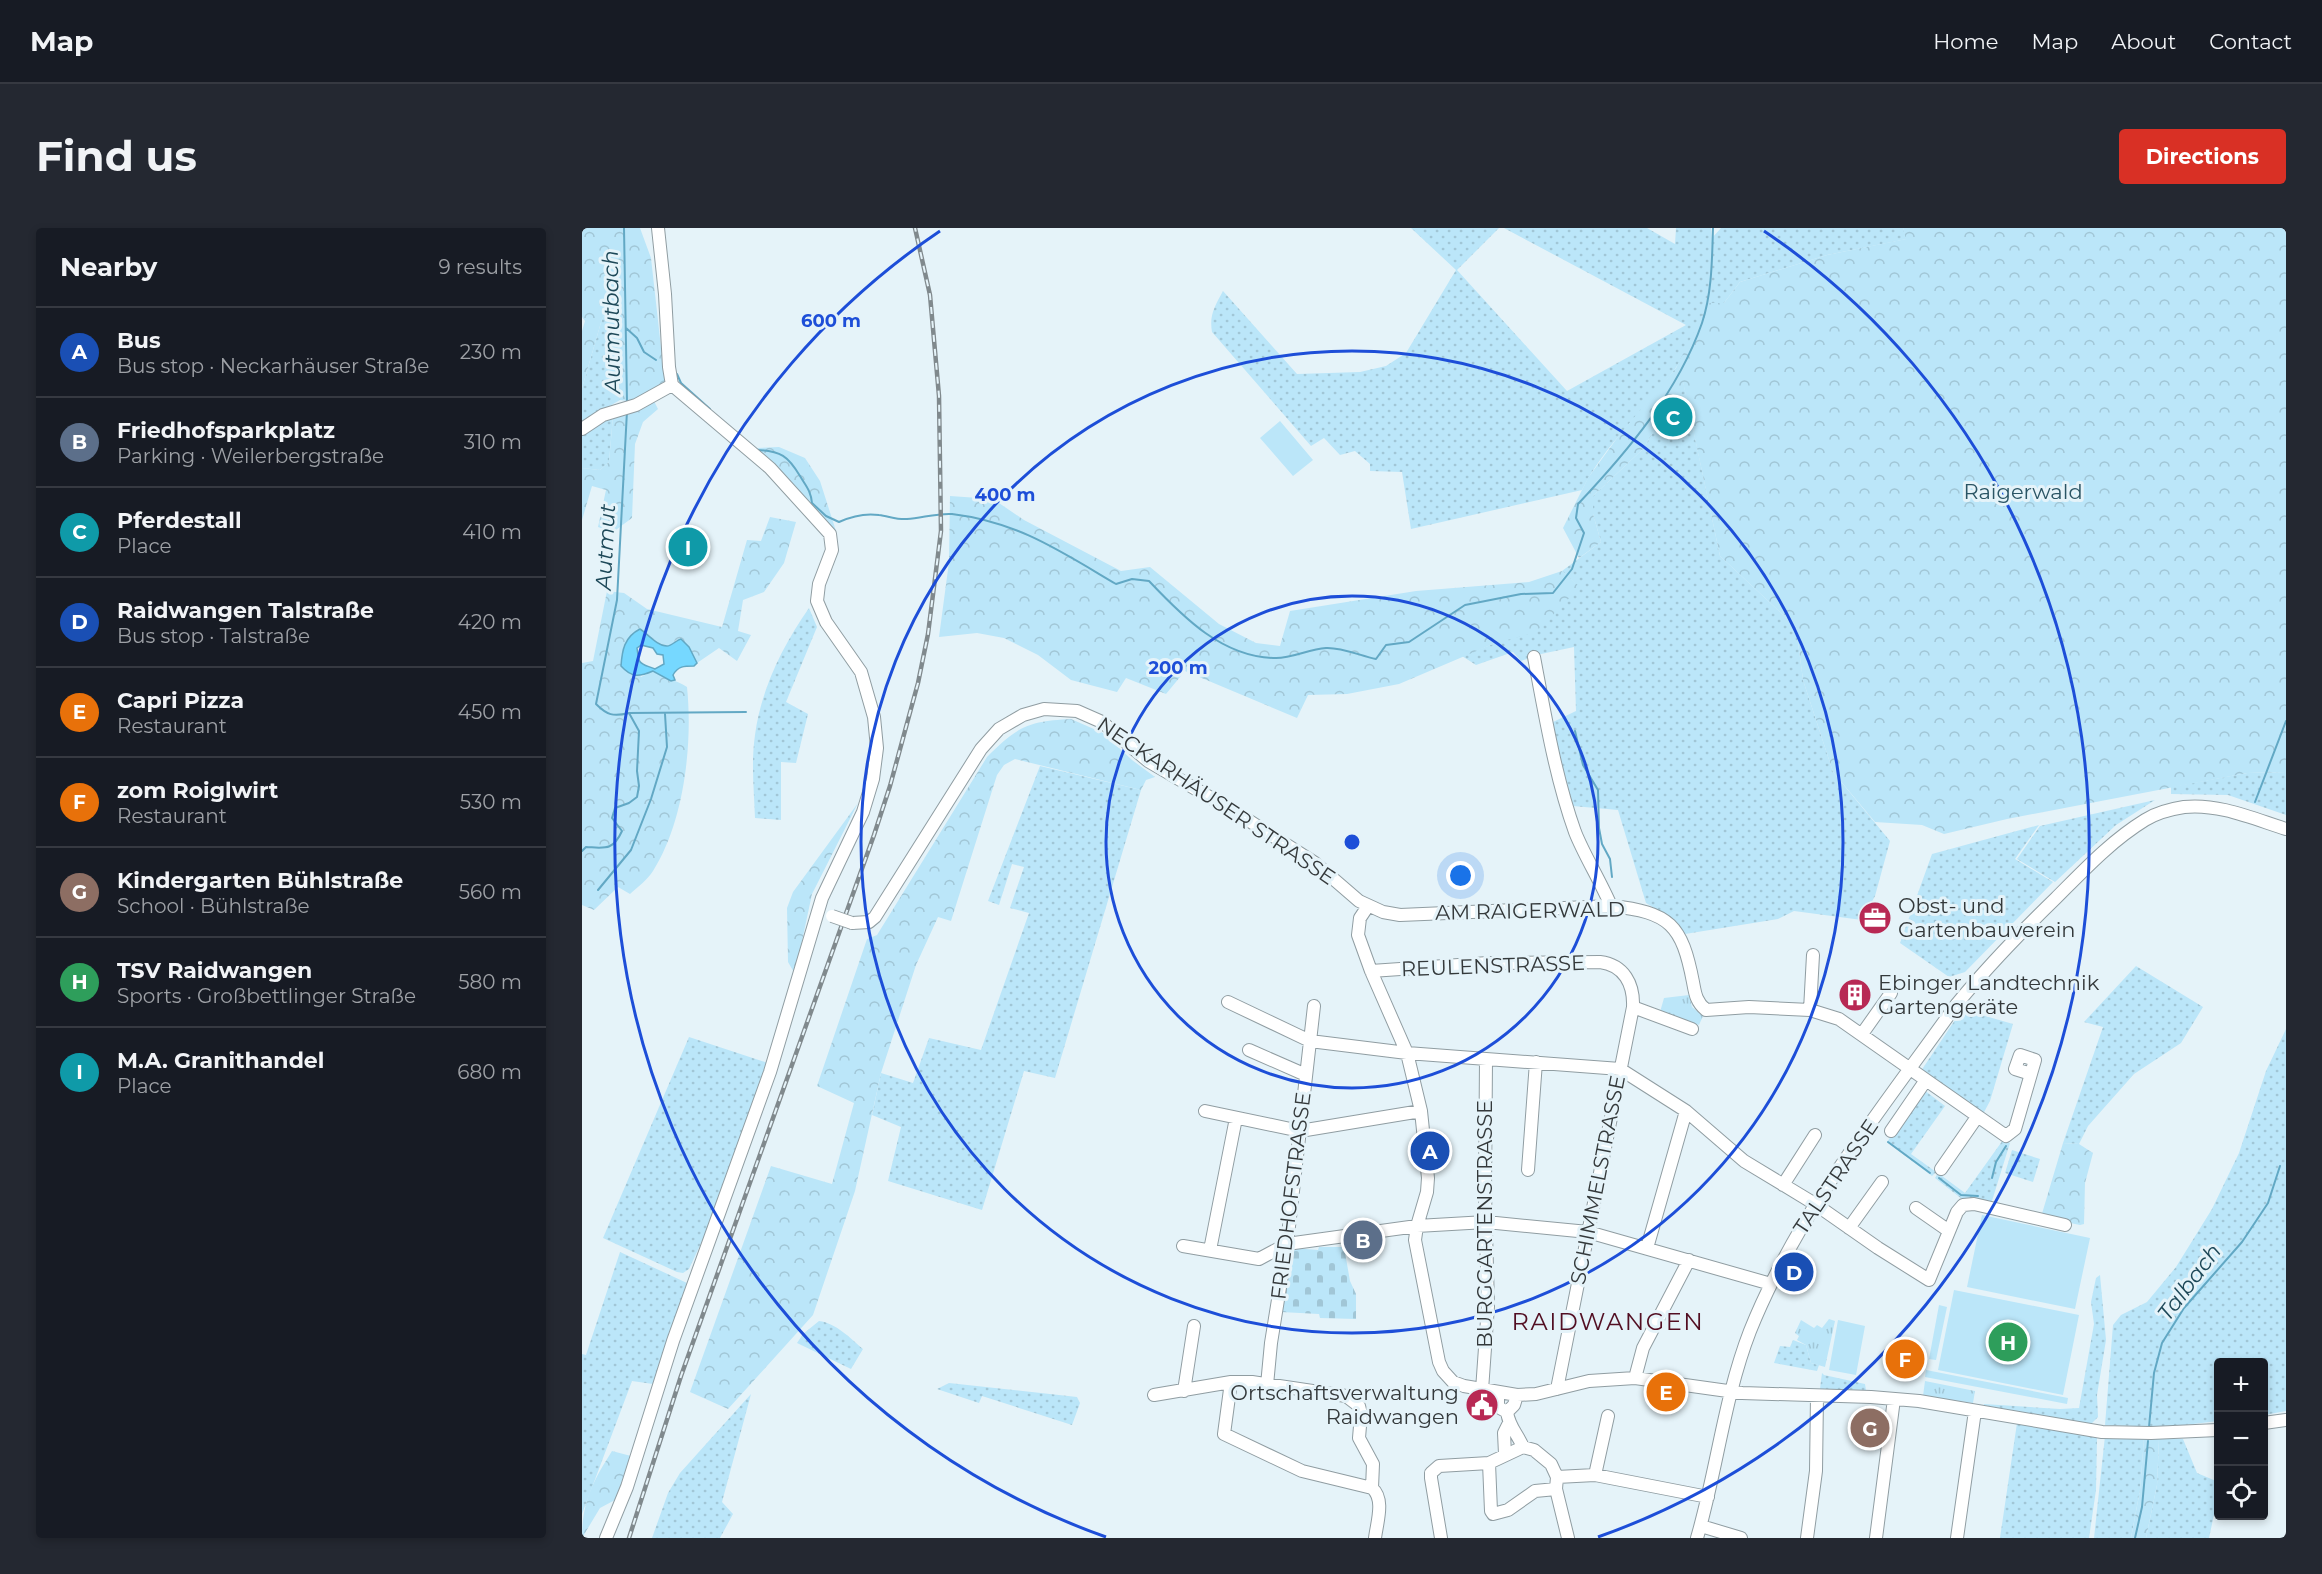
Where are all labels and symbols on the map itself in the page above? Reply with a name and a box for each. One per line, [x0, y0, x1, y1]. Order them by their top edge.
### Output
water label: Autmutbach [597, 250, 626, 396]
text: 600 m [801, 310, 861, 332]
pin: C [1654, 394, 1692, 440]
park label: Raigerwald [1963, 479, 2083, 504]
text: 400 m [975, 484, 1035, 506]
water label: Autmut [590, 503, 621, 593]
pin: I [668, 524, 708, 570]
text: 200 m [1148, 657, 1208, 679]
street label: NECKARHÄUSER STRASSE [1093, 712, 1340, 890]
centre of rings [1342, 832, 1362, 852]
your location [1446, 861, 1475, 890]
place label: Obst- und Gartenbauverein [1898, 893, 2075, 942]
street label: AM RAIGERWALD [1435, 896, 1625, 925]
office icon: Obst- und Gartenbauverein [1857, 900, 1893, 936]
street label: REULENSTRASSE [1400, 950, 1585, 981]
place label: Ebinger Landtechnik Gartengeräte [1878, 970, 2100, 1019]
building icon: Ebinger Landtechnik Gartengeräte [1837, 977, 1873, 1013]
street label: SCHIMMELSTRASSE [1565, 1073, 1630, 1287]
street label: FRIEDHOFSTRASSE [1265, 1091, 1316, 1301]
street label: BURGGARTENSTRASSE [1472, 1100, 1497, 1348]
street label: TALSTRASSE [1788, 1114, 1883, 1239]
pin: A [1410, 1128, 1450, 1174]
pin: B [1344, 1218, 1382, 1262]
water label: Talbach [2152, 1239, 2227, 1326]
pin: D [1774, 1250, 1814, 1294]
district label: RAIDWANGEN [1512, 1307, 1704, 1336]
pin: H [1988, 1320, 2028, 1364]
pin: F [1886, 1336, 1924, 1382]
pin: E [1646, 1370, 1686, 1414]
place label: Ortschaftsverwaltung Raidwangen [1230, 1380, 1459, 1429]
public building icon: Ortschaftsverwaltung Raidwangen [1464, 1387, 1500, 1423]
pin: G [1850, 1406, 1890, 1450]

